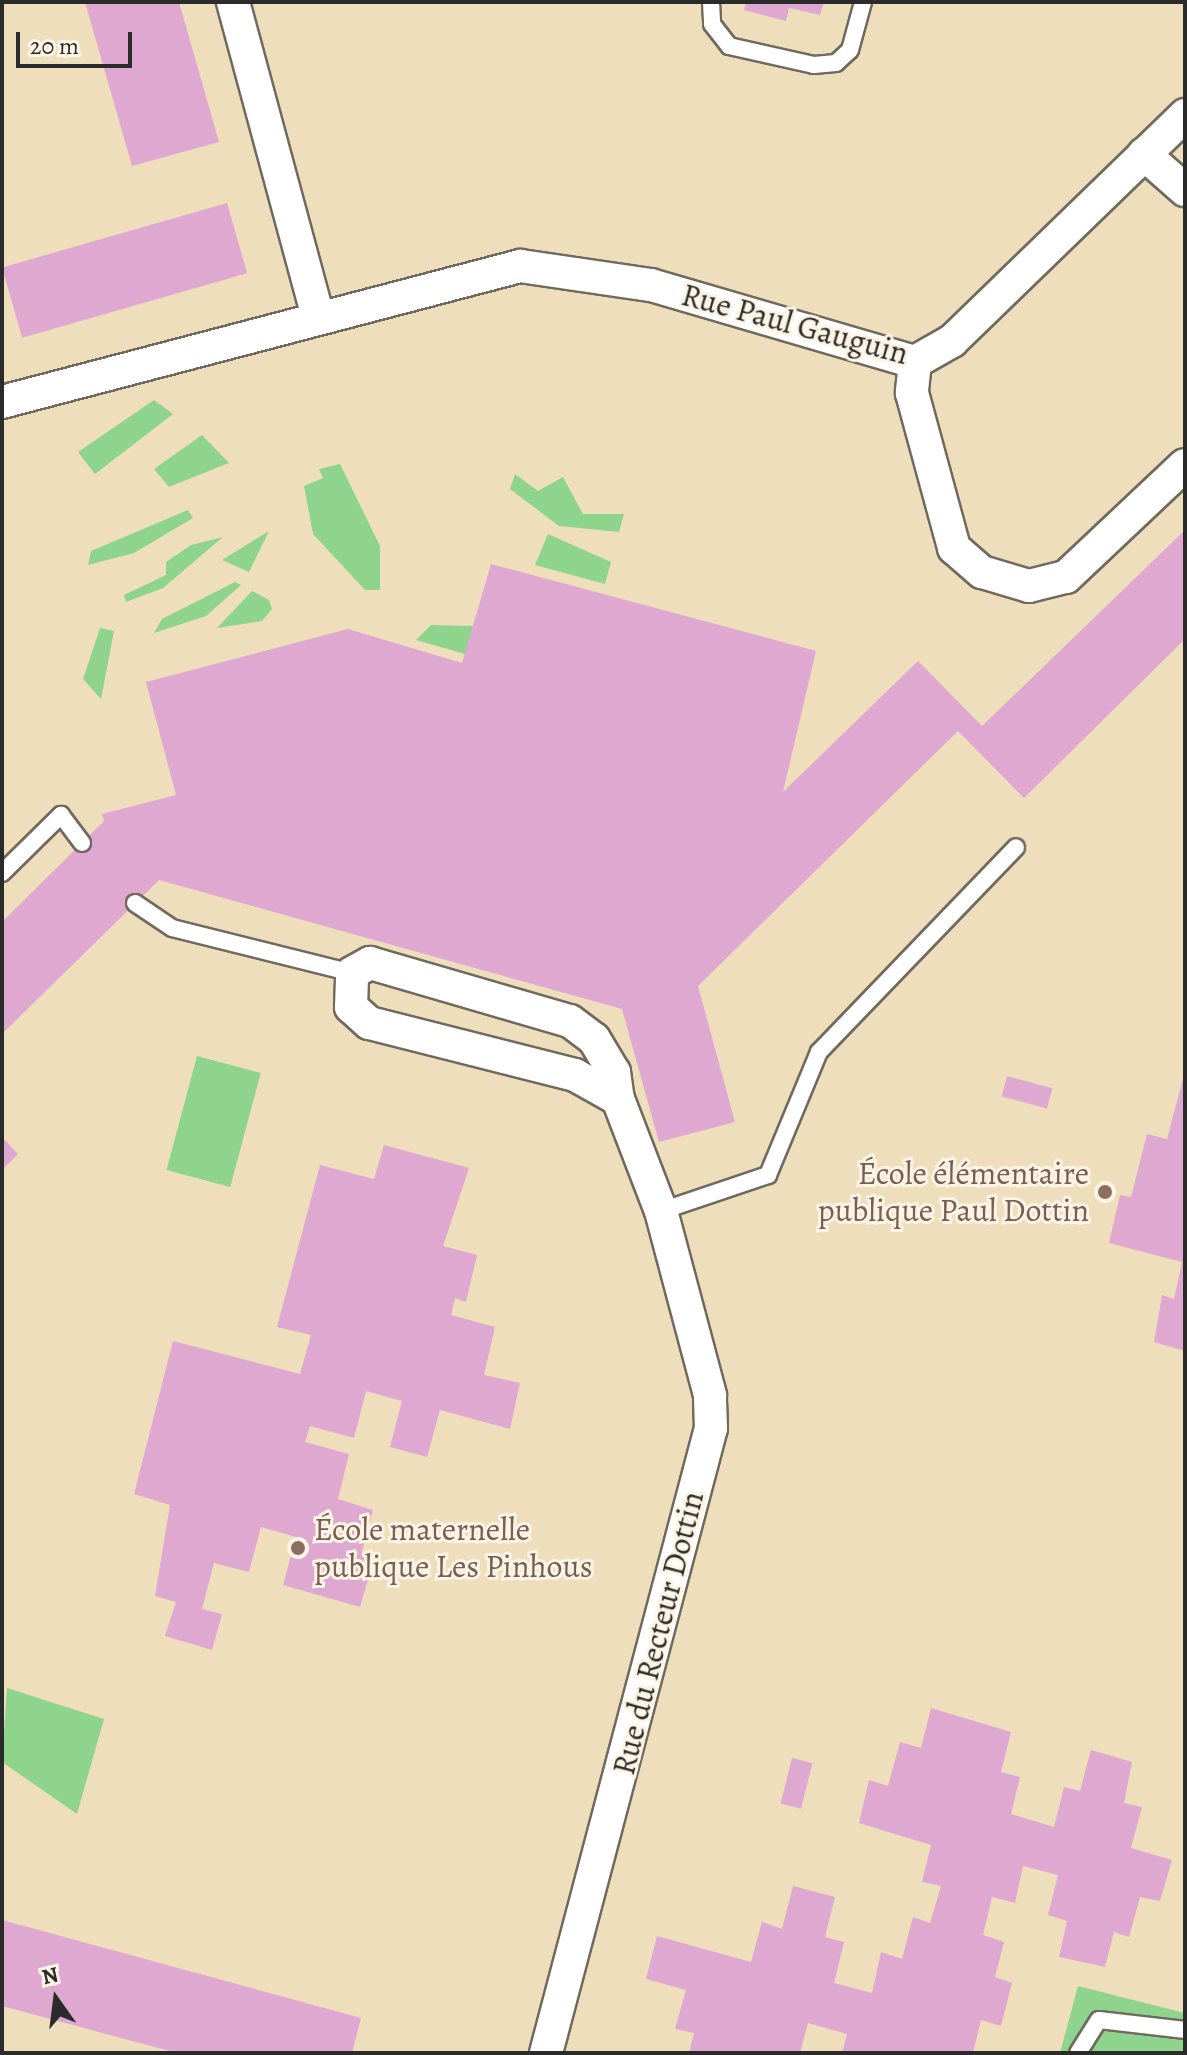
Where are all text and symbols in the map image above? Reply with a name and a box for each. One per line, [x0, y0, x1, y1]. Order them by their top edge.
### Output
scale bar [20, 16, 136, 66]
text: 20 m [30, 30, 79, 62]
street label: Rue Paul Gauguin [677, 275, 913, 373]
place label: École élémentaire publique Paul Dottin [818, 1155, 1089, 1230]
marker: École élémentaire publique Paul Dottin [1096, 1183, 1114, 1201]
street label: Rue du Recteur Dottin [604, 1487, 712, 1779]
place label: École maternelle publique Les Pinhous [314, 1511, 593, 1586]
marker: École maternelle publique Les Pinhous [289, 1539, 307, 1557]
north arrow [16, 1959, 96, 2039]
text: N [39, 1959, 62, 1992]

